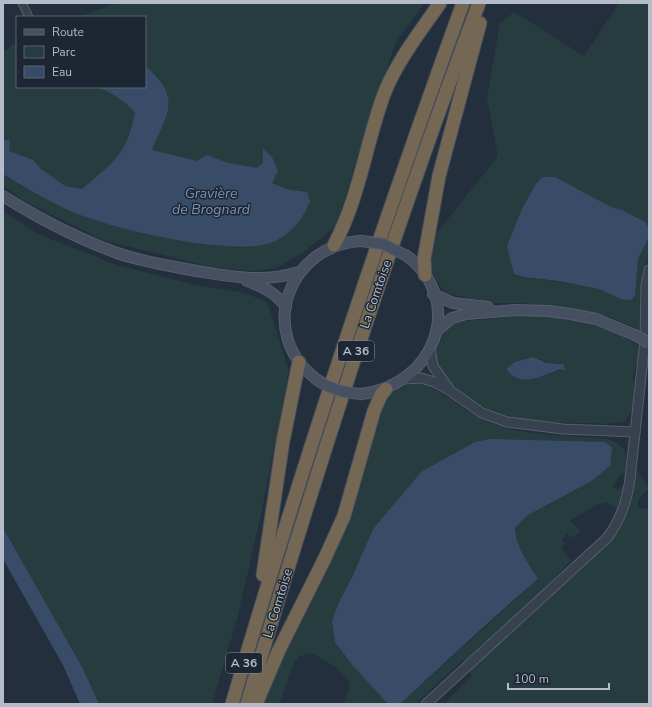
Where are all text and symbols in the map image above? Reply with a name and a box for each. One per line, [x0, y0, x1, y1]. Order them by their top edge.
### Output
legend [16, 16, 146, 88]
text: Route [52, 24, 84, 40]
text: Parc [52, 44, 76, 60]
text: Eau [52, 64, 72, 80]
water label: Gravière de Brognard [172, 184, 251, 219]
street label: La Comtoise [356, 257, 396, 331]
road number: A 36 [338, 341, 374, 361]
street label: La Comtoise [259, 566, 297, 640]
road number: A 36 [226, 653, 262, 673]
scale bar [508, 665, 609, 691]
text: 100 m [514, 671, 549, 687]

